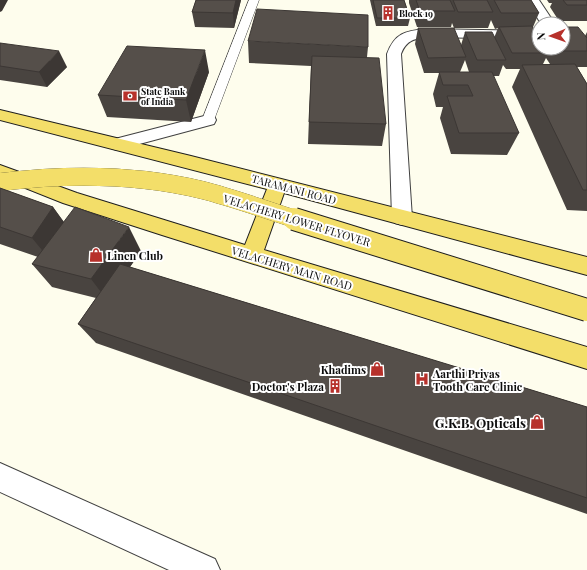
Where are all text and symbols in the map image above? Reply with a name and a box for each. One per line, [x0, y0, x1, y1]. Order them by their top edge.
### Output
building icon: Block 19 [380, 5, 396, 21]
place label: Block 19 [399, 7, 433, 19]
north arrow [531, 16, 571, 56]
text: N [533, 32, 548, 41]
place label: State Bank of India [141, 85, 186, 107]
bank icon: State Bank of India [122, 88, 138, 104]
street label: TARAMANI ROAD [250, 170, 338, 208]
street label: VELACHERY LOWER FLYOVER [221, 190, 373, 250]
street label: VELACHERY MAIN ROAD [229, 242, 354, 294]
shop icon: Linen Club [88, 247, 104, 263]
place label: Linen Club [107, 248, 164, 263]
shop icon: Khadims [369, 361, 385, 377]
place label: Khadims [321, 362, 366, 377]
place label: Aarthi Priyas Tooth Care Clinic [432, 366, 523, 394]
hospital icon: Aarthi Priyas Tooth Care Clinic [414, 371, 430, 387]
building icon: Doctor's Plaza [327, 378, 343, 394]
place label: Doctor's Plaza [252, 379, 324, 394]
place label: G.K.B. Opticals [435, 414, 526, 431]
shop icon: G.K.B. Opticals [529, 414, 545, 430]

